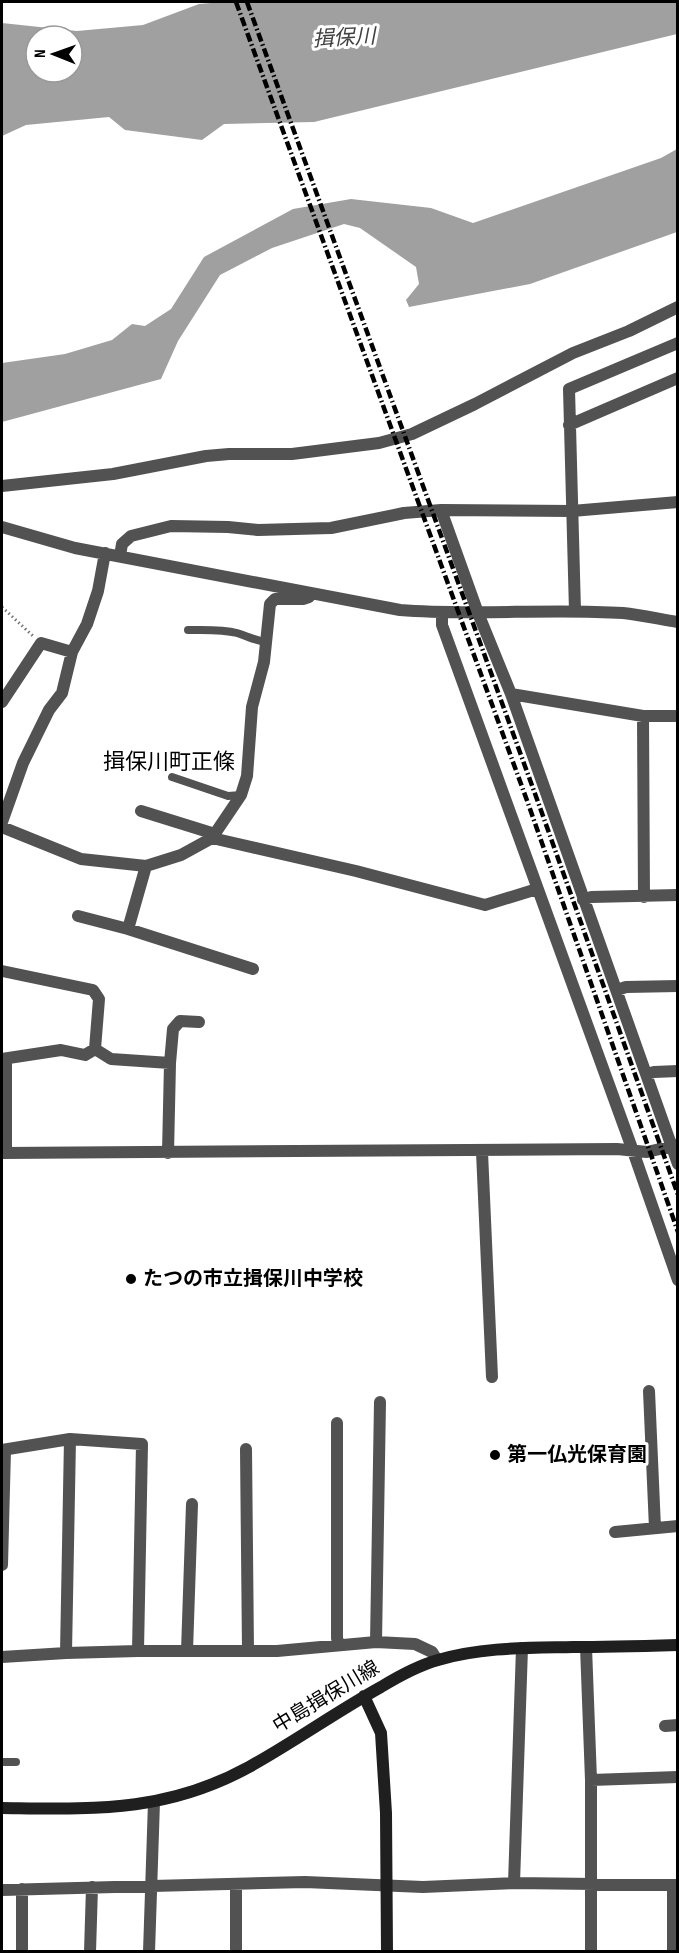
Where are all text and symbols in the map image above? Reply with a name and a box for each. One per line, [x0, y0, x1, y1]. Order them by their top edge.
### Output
north arrow [24, 24, 84, 84]
water label: 揖保川 [312, 24, 378, 52]
text: N [31, 49, 50, 58]
district label: 揖保川町正條 [103, 749, 235, 776]
place label: たつの市立揖保川中学校 [143, 1267, 363, 1291]
marker: たつの市立揖保川中学校 [124, 1272, 138, 1286]
place label: 第一仏光保育園 [507, 1443, 647, 1467]
marker: 第一仏光保育園 [488, 1448, 502, 1462]
street label: 中島揖保川線 [268, 1656, 384, 1738]

